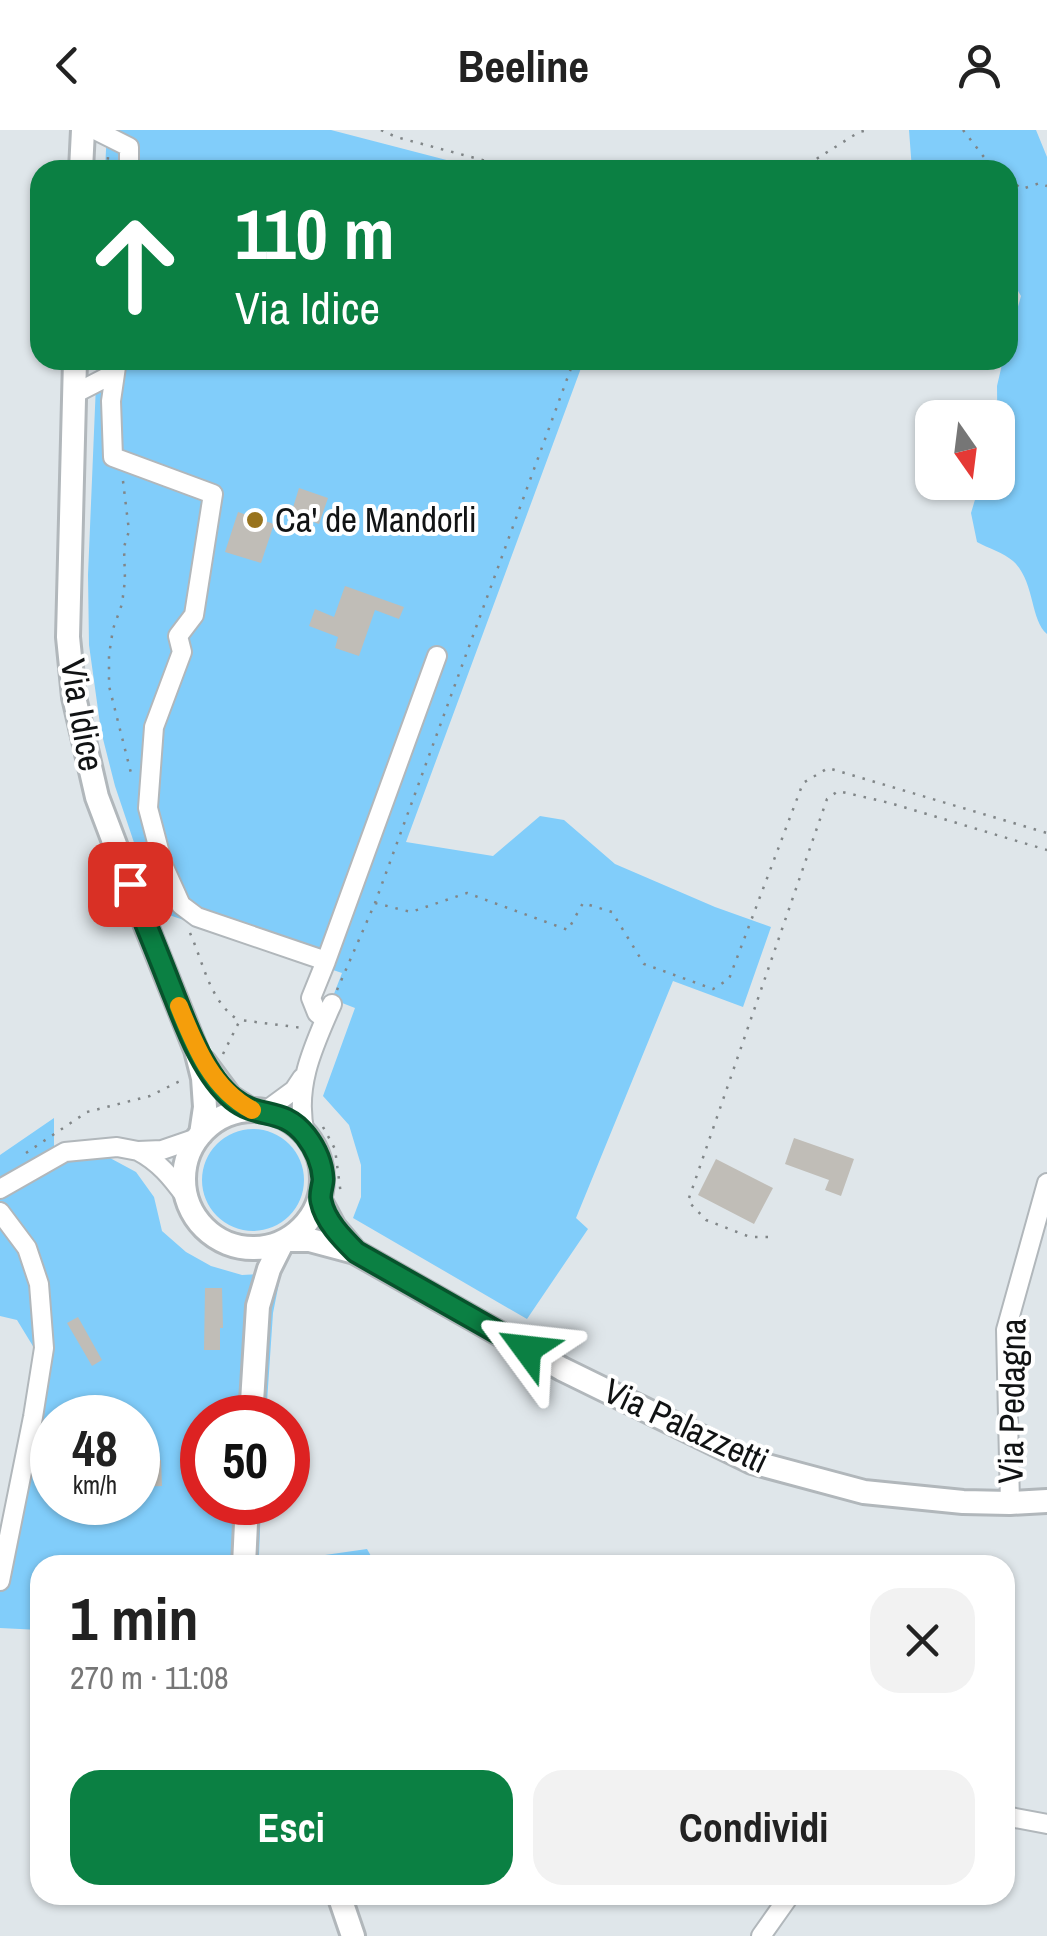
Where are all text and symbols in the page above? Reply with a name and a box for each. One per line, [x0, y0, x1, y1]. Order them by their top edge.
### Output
text: Beeline [458, 35, 589, 96]
icon: back [40, 38, 95, 93]
icon: person [952, 38, 1007, 93]
text: 110 m [235, 187, 395, 281]
icon: ahead [70, 200, 200, 330]
text: Via Idice [235, 277, 380, 338]
north arrow [915, 400, 1015, 500]
map controls [915, 400, 1015, 500]
place label: Ca' de Mandorli [275, 496, 477, 543]
marker: Ca' de Mandorli [244, 509, 266, 531]
street label: Via Idice [50, 655, 115, 775]
pin [88, 842, 173, 927]
icon: arrive [103, 857, 158, 912]
position arrow [475, 1297, 579, 1401]
street label: Via Pedagna [987, 1318, 1036, 1484]
street label: Via Palazzetti [596, 1367, 776, 1484]
speed limit sign: 50 [180, 1395, 310, 1525]
text: 48 [72, 1414, 118, 1482]
text: km/h [73, 1468, 117, 1502]
text: 1 min [70, 1578, 199, 1659]
button: close [870, 1588, 975, 1693]
text: 270 m · 11:08 [70, 1656, 229, 1699]
button: Esci [70, 1770, 513, 1885]
button: Condividi [533, 1770, 975, 1885]

